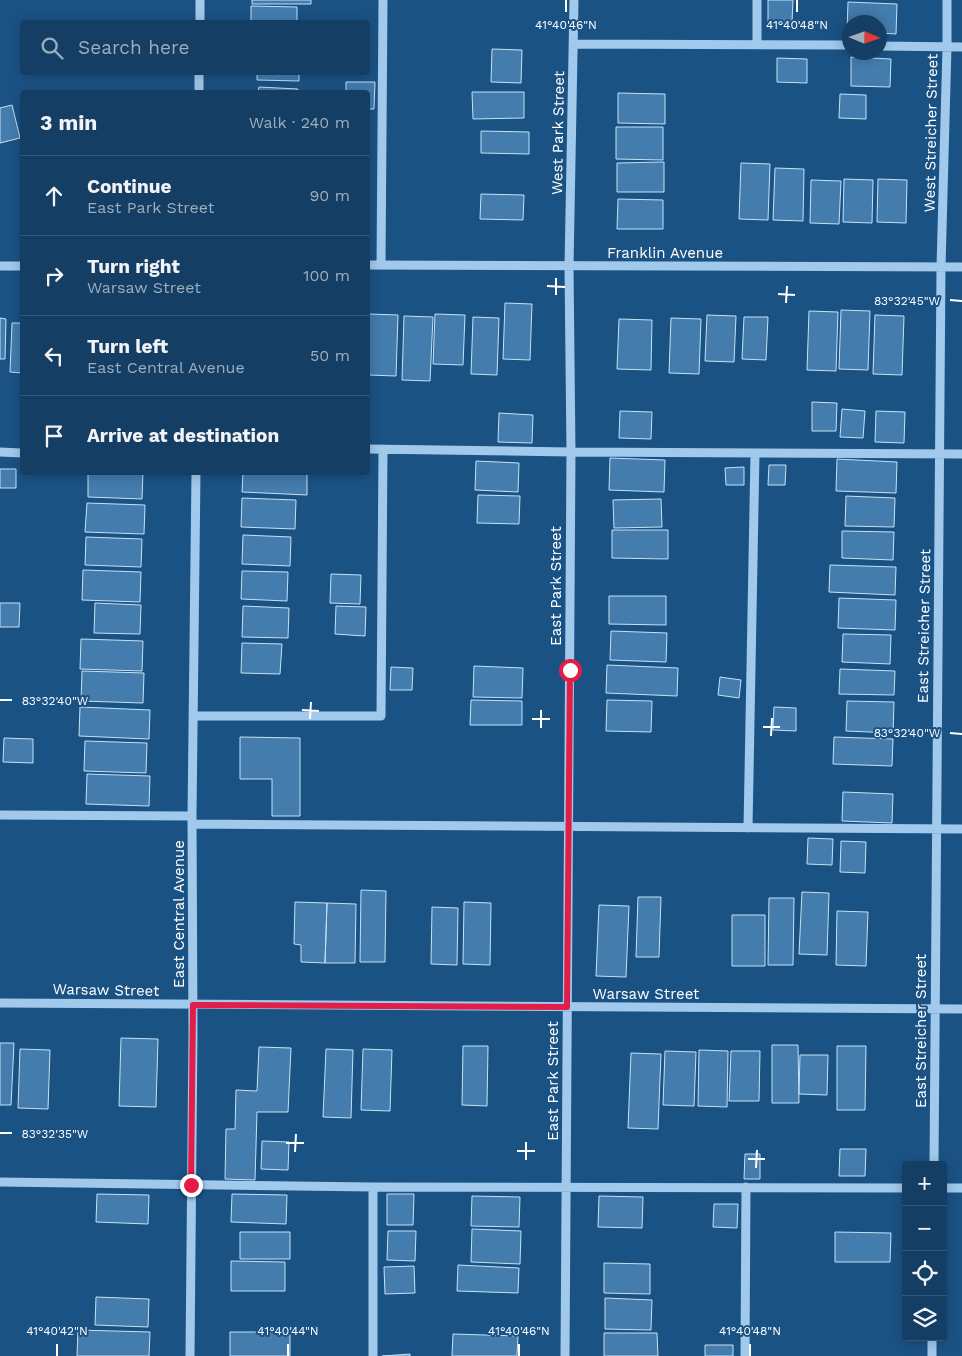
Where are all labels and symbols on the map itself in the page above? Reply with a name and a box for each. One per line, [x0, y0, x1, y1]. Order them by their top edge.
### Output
north arrow [842, 15, 887, 60]
text: 41°40'46"N [535, 18, 597, 32]
text: 41°40'48"N [766, 18, 828, 32]
street label: West Streicher Street [921, 53, 941, 212]
street label: West Park Street [548, 70, 568, 195]
street label: Franklin Avenue [607, 244, 723, 262]
text: 83°32'45"W [874, 294, 940, 308]
street label: East Park Street [547, 526, 565, 646]
street label: East Streicher Street [914, 548, 934, 703]
route start [559, 659, 582, 682]
text: 83°32'40"W [22, 694, 89, 708]
text: 83°32'40"W [874, 726, 941, 740]
street label: East Central Avenue [170, 840, 188, 988]
street label: East Streicher Street [912, 953, 930, 1108]
street label: Warsaw Street [52, 980, 160, 1000]
street label: Warsaw Street [593, 985, 700, 1003]
street label: East Park Street [544, 1021, 562, 1141]
text: 83°32'35"W [22, 1127, 89, 1141]
route end [180, 1174, 203, 1197]
text: 41°40'42"N [26, 1324, 88, 1338]
text: 41°40'44"N [257, 1324, 319, 1338]
text: 41°40'46"N [488, 1324, 550, 1338]
text: 41°40'48"N [719, 1324, 781, 1338]

